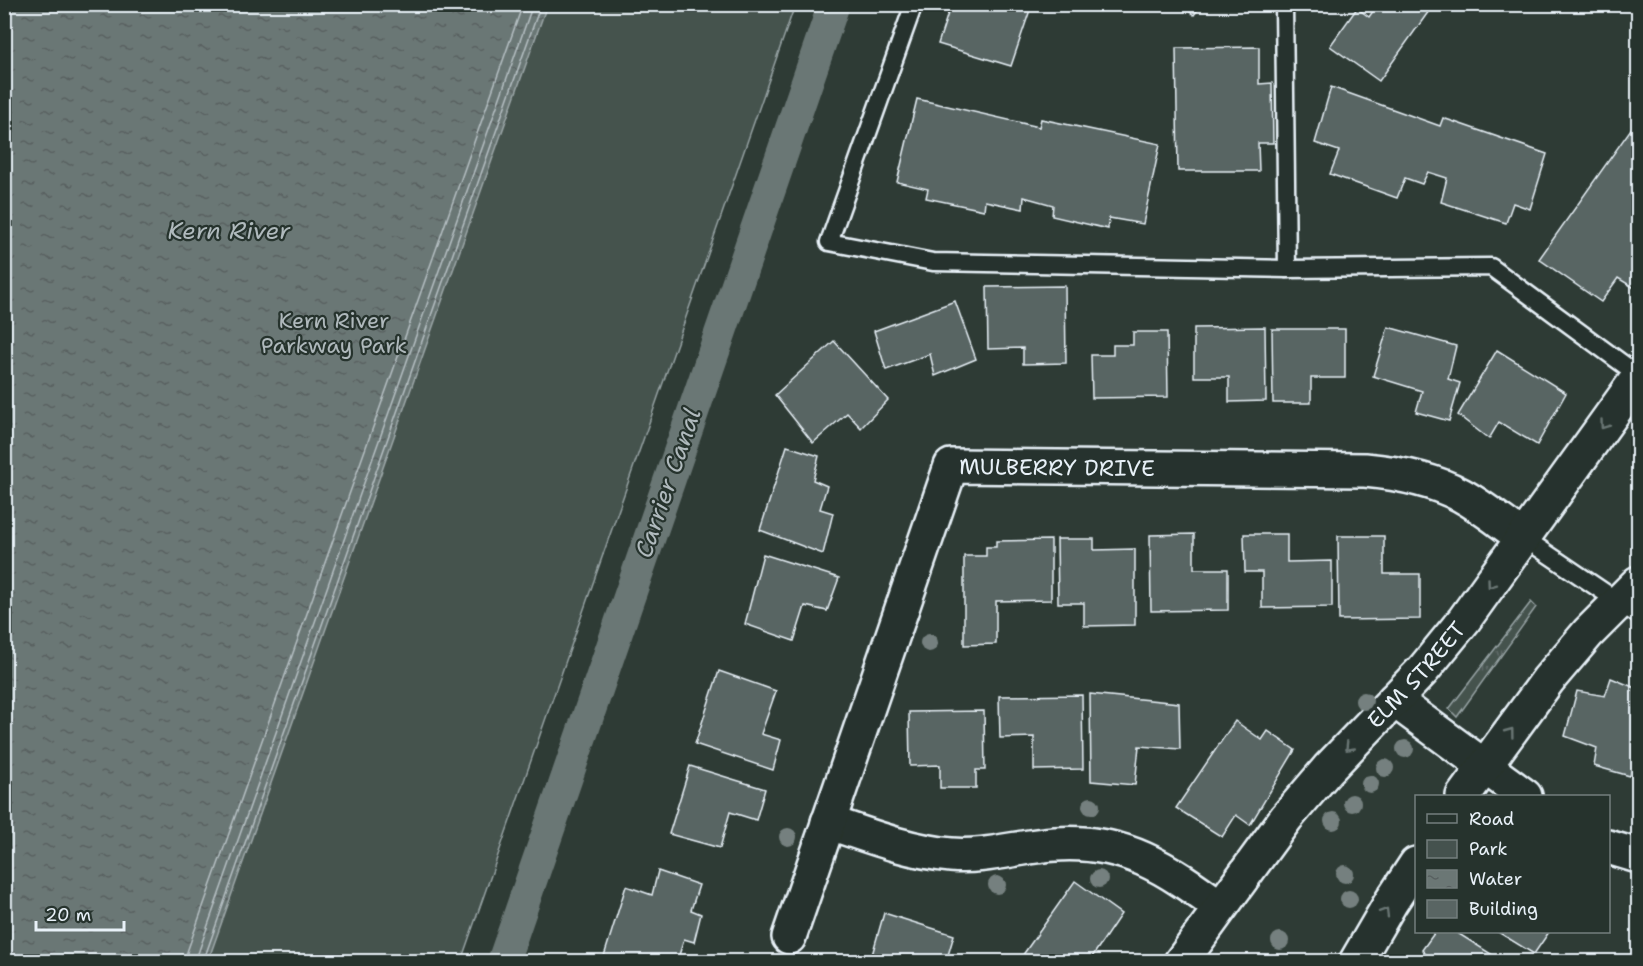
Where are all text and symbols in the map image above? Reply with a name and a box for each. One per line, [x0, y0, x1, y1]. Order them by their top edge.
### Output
water label: Kern River [168, 215, 291, 247]
park label: Kern River Parkway Park [261, 306, 407, 360]
water label: Carrier Canal [627, 404, 709, 562]
one-way arrow [1601, 419, 1612, 430]
street label: MULBERRY DRIVE [959, 452, 1155, 482]
one-way arrow [1487, 577, 1498, 588]
street label: ELM STREET [1361, 615, 1472, 734]
one-way arrow [1502, 728, 1513, 739]
one-way arrow [1346, 739, 1357, 750]
legend [1415, 795, 1610, 933]
text: Road [1469, 807, 1514, 831]
text: Park [1469, 837, 1508, 861]
text: Water [1469, 867, 1522, 891]
scale bar [36, 894, 124, 932]
text: Building [1469, 897, 1538, 921]
text: 20 m [45, 903, 91, 927]
one-way arrow [1378, 908, 1390, 918]

